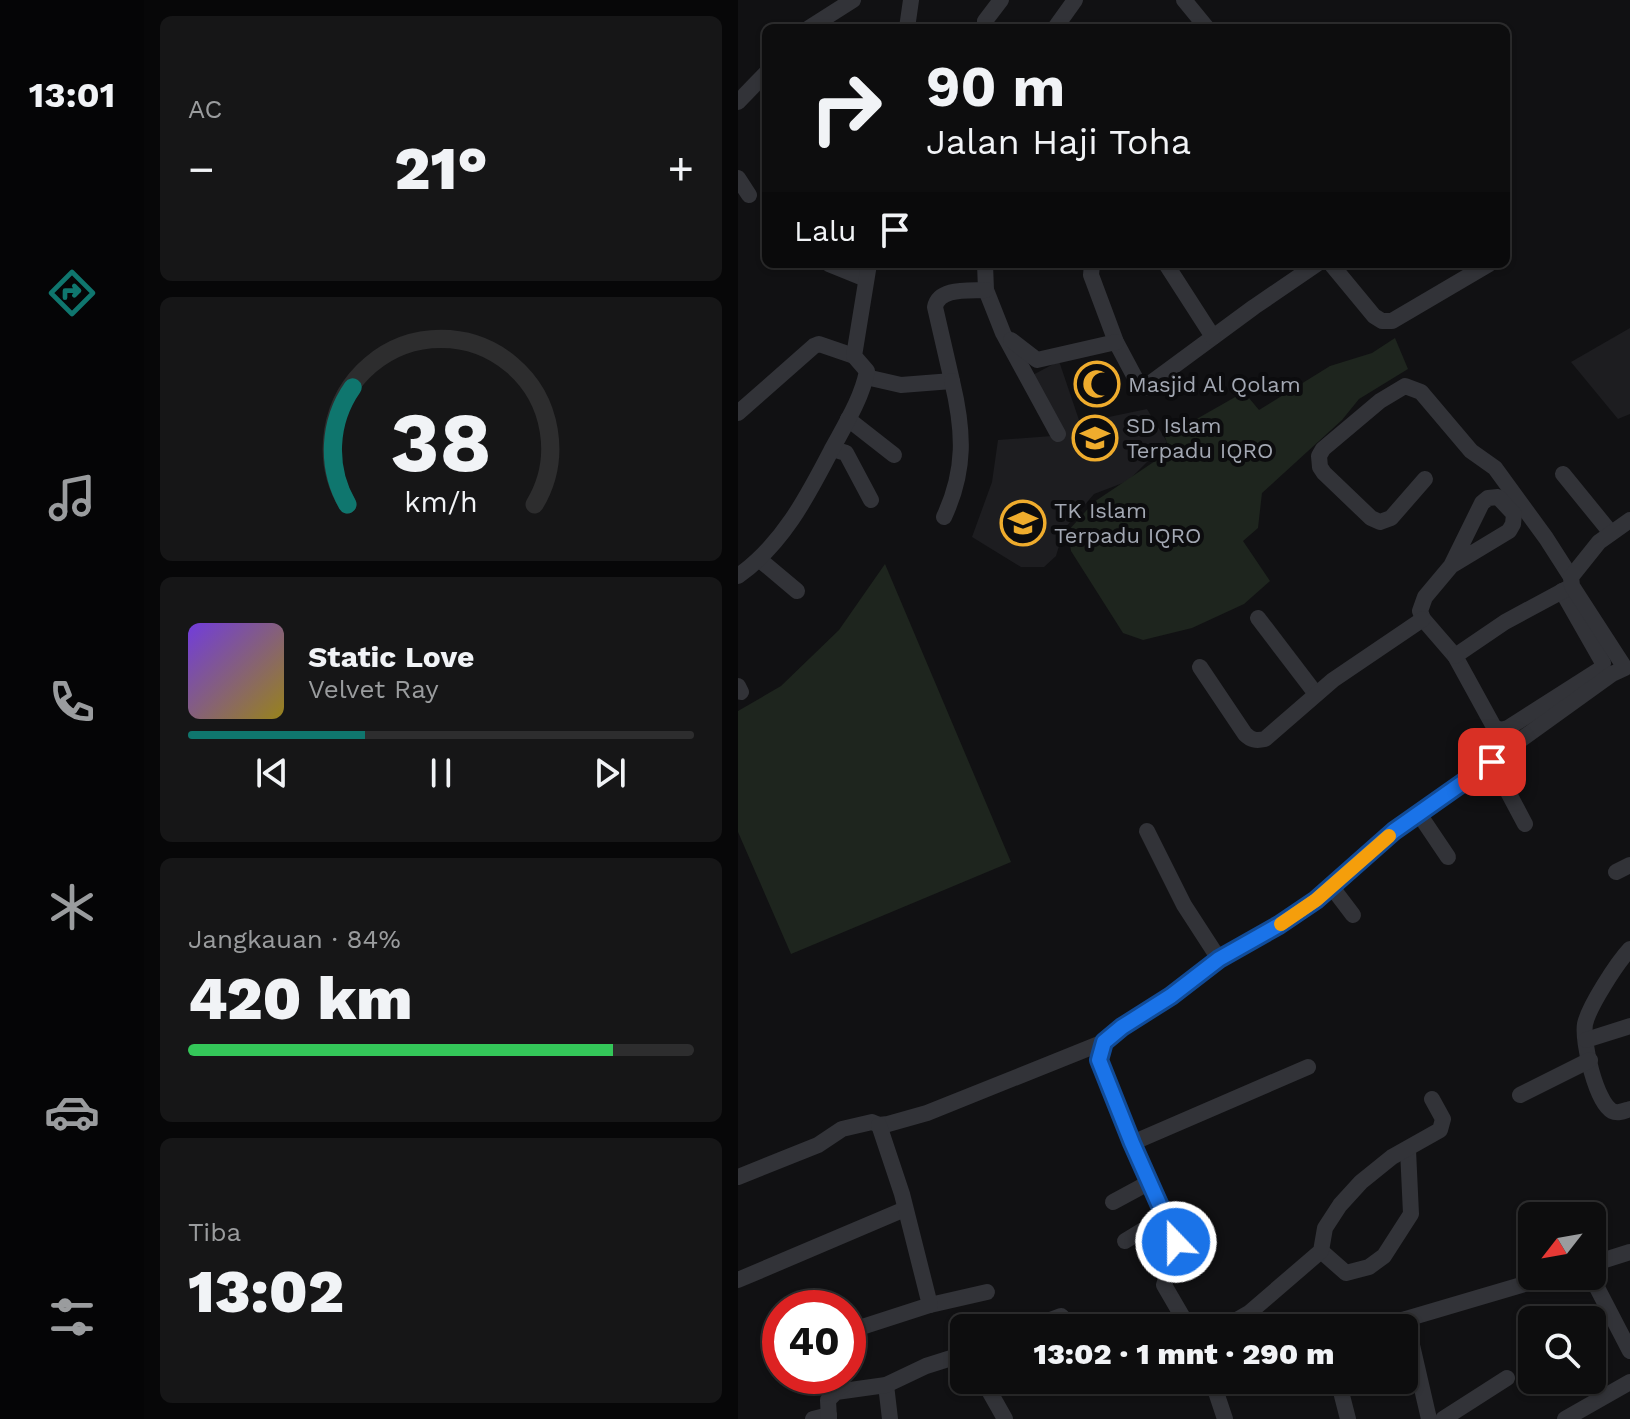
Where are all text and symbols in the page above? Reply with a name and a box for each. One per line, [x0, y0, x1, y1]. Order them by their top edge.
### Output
text: 90 m [926, 54, 1065, 120]
icon: right [794, 56, 898, 160]
text: 13:01 [29, 74, 115, 116]
text: AC [188, 94, 222, 124]
text: Jalan Haji Toha [926, 121, 1191, 163]
text: 21° [394, 133, 488, 204]
text: − [188, 143, 215, 195]
text: + [667, 143, 694, 195]
icon: arrive [873, 208, 917, 252]
text: Lalu [794, 213, 857, 248]
icon: directions [44, 265, 100, 321]
mosque icon: Masjid Al Qolam [1073, 360, 1121, 408]
place label: Masjid Al Qolam [1128, 372, 1301, 397]
text: 38 [390, 393, 492, 490]
place label: SD Islam Terpadu IQRO [1126, 413, 1274, 463]
school or university icon: SD Islam Terpadu IQRO [1071, 414, 1119, 462]
icon: music [44, 470, 100, 526]
text: km/h [404, 485, 478, 519]
place label: TK Islam Terpadu IQRO [1054, 498, 1202, 548]
school or university icon: TK Islam Terpadu IQRO [999, 499, 1047, 547]
text: Static Love [308, 639, 474, 674]
icon: phone [44, 674, 100, 730]
text: Velvet Ray [308, 674, 439, 704]
pin [1458, 728, 1526, 796]
icon: arrive [1470, 740, 1514, 784]
icon: previous [250, 751, 294, 795]
icon: pause [419, 751, 463, 795]
icon: next [588, 751, 632, 795]
icon: climate [44, 879, 100, 935]
text: Jangkauan · 84% [188, 924, 401, 954]
text: 420 km [188, 963, 412, 1034]
icon: car [44, 1084, 100, 1140]
position arrow [1134, 1200, 1218, 1284]
north arrow [1518, 1202, 1606, 1290]
map controls [1518, 1202, 1606, 1394]
text: Tiba [188, 1217, 241, 1247]
text: 13:02 [188, 1256, 344, 1327]
icon: filters [44, 1289, 100, 1345]
speed limit sign: 40 [762, 1290, 866, 1394]
button: search [1518, 1306, 1606, 1394]
text: 13:02 · 1 mnt · 290 m [1034, 1336, 1334, 1371]

